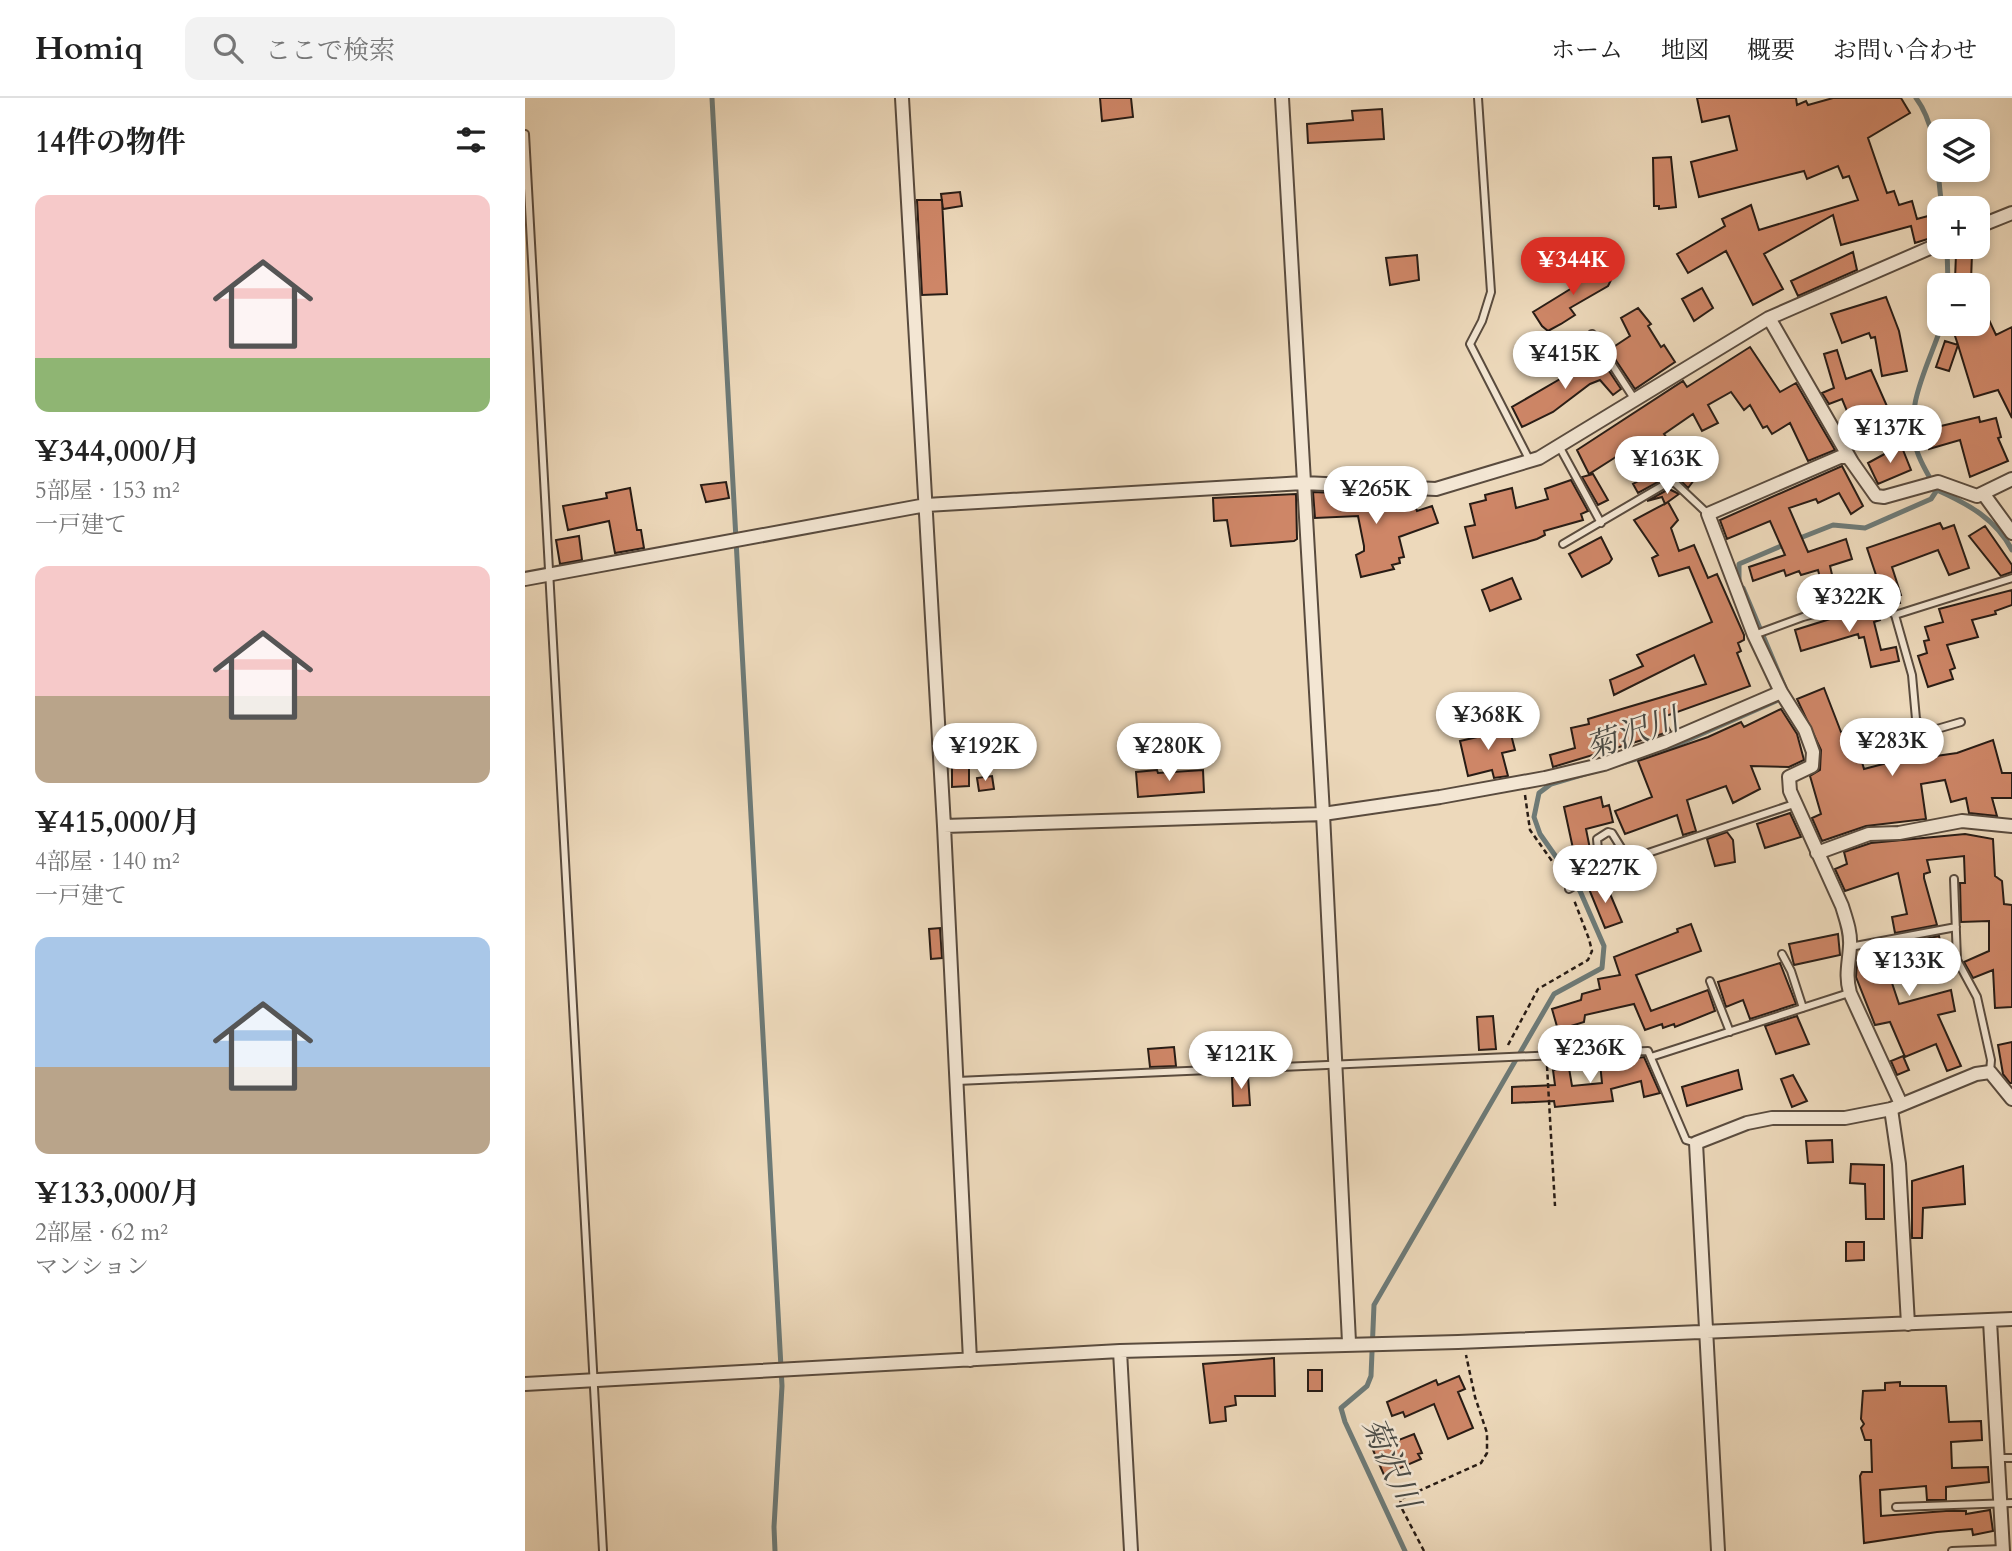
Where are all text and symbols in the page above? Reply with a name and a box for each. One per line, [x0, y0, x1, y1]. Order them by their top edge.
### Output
search box [185, 17, 675, 80]
text: Homiq [35, 26, 143, 71]
icon: search [209, 29, 247, 67]
text: ここで検索 [265, 33, 395, 68]
text: ホーム [1551, 34, 1623, 67]
text: 地図 [1661, 34, 1709, 67]
text: 概要 [1747, 34, 1795, 67]
text: お問い合わせ [1833, 34, 1977, 67]
map controls [1927, 119, 1990, 336]
button: layers [1927, 119, 1990, 182]
icon: filters [452, 121, 490, 159]
text: 14件の物件 [35, 122, 186, 163]
button: + [1927, 196, 1990, 259]
pin: ¥344K [1524, 238, 1622, 297]
icon: home [200, 241, 326, 367]
text: ¥344K [1537, 244, 1609, 275]
button: − [1927, 273, 1990, 336]
pin: ¥415K [1516, 331, 1614, 391]
text: ¥415K [1529, 338, 1601, 369]
pin: ¥137K [1841, 406, 1939, 465]
text: ¥137K [1854, 412, 1926, 443]
text: ¥344,000/月 [35, 431, 201, 472]
pin: ¥163K [1618, 436, 1716, 496]
text: ¥163K [1631, 443, 1703, 474]
pin: ¥265K [1327, 466, 1425, 526]
text: ¥265K [1340, 473, 1412, 504]
text: 5部屋 · 153 m² [35, 475, 180, 506]
text: 一戸建て [35, 509, 127, 540]
pin: ¥322K [1800, 574, 1898, 634]
text: ¥322K [1813, 581, 1885, 612]
icon: home [200, 612, 326, 738]
pin: ¥368K [1439, 692, 1537, 752]
water label: 菊沢川 [1580, 697, 1688, 770]
text: ¥368K [1452, 699, 1524, 730]
pin: ¥283K [1843, 718, 1941, 778]
pin: ¥192K [936, 724, 1034, 783]
pin: ¥280K [1120, 724, 1218, 783]
text: ¥283K [1856, 725, 1928, 756]
text: ¥192K [949, 730, 1021, 761]
text: ¥280K [1133, 730, 1205, 761]
text: ¥415,000/月 [35, 802, 201, 843]
text: 4部屋 · 140 m² [35, 846, 180, 877]
pin: ¥227K [1556, 846, 1654, 905]
text: ¥227K [1569, 852, 1641, 883]
text: 一戸建て [35, 880, 127, 911]
pin: ¥133K [1860, 939, 1958, 998]
text: ¥133K [1873, 945, 1945, 976]
icon: home [200, 983, 326, 1109]
pin: ¥236K [1541, 1026, 1639, 1085]
pin: ¥121K [1192, 1032, 1290, 1091]
text: ¥236K [1554, 1032, 1626, 1063]
text: ¥121K [1205, 1038, 1277, 1069]
text: ¥133,000/月 [35, 1173, 201, 1214]
text: 2部屋 · 62 m² [35, 1217, 168, 1248]
text: マンション [35, 1251, 149, 1282]
water label: 菊沢川 [1350, 1411, 1431, 1519]

